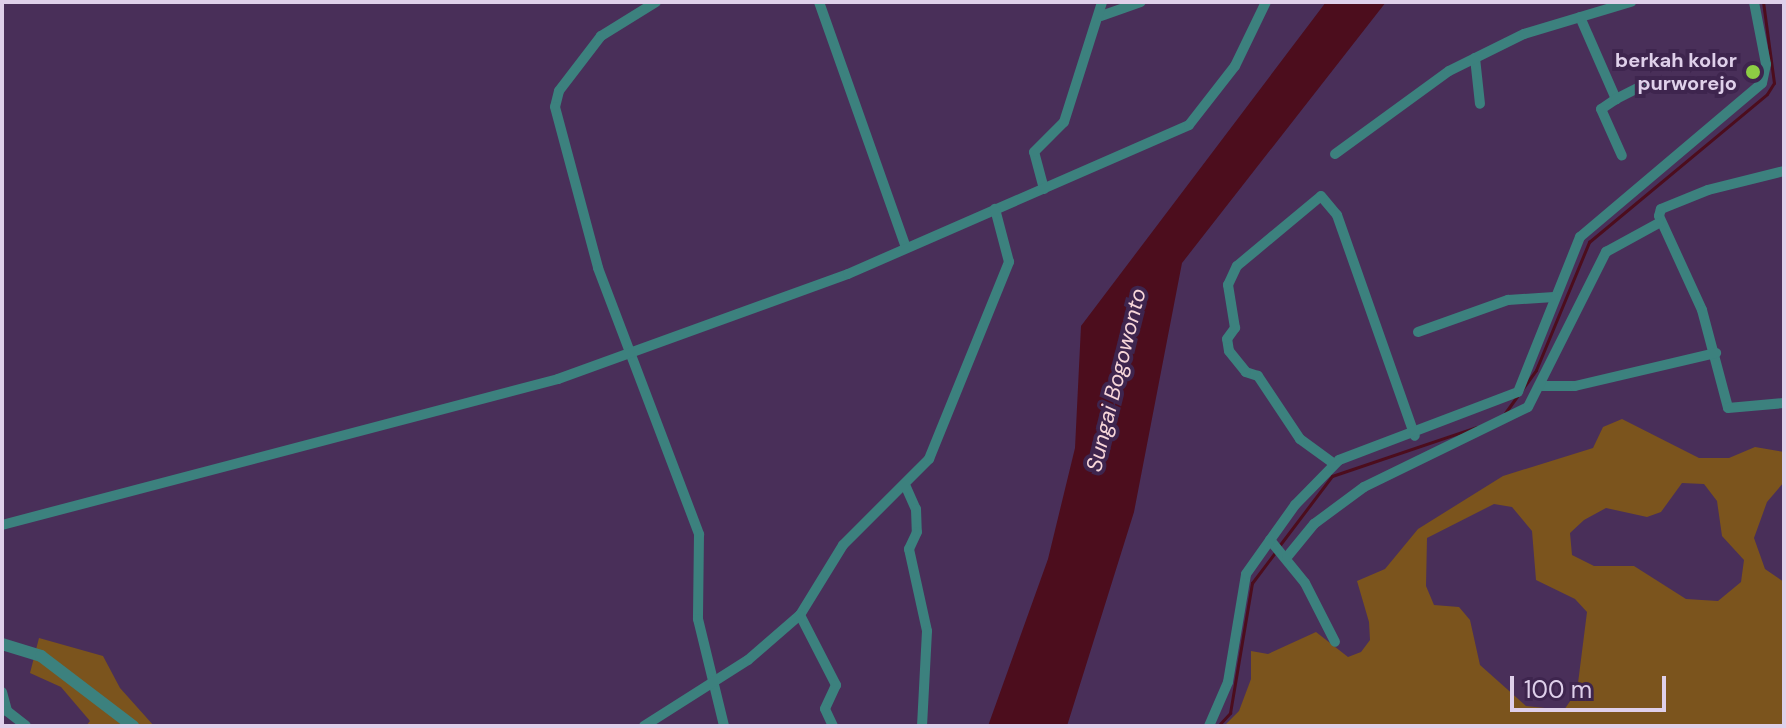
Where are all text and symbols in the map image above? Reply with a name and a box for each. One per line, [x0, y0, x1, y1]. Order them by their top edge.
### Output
place label: berkah kolor purworejo [1615, 48, 1737, 95]
marker: berkah kolor purworejo [1744, 63, 1762, 81]
water label: Sungai Bogowonto [1080, 286, 1152, 474]
scale bar [1514, 660, 1670, 710]
text: 100 m [1524, 674, 1592, 705]

